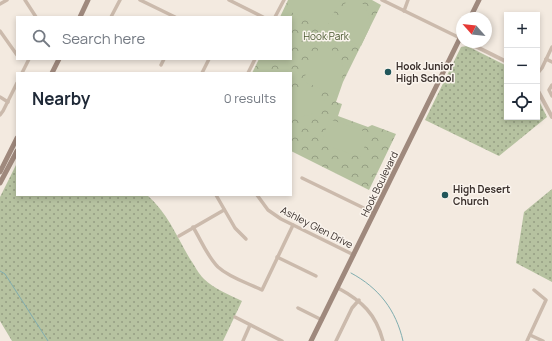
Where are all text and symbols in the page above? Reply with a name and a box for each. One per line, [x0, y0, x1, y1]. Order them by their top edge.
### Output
north arrow [456, 12, 492, 48]
map controls [504, 12, 540, 120]
button: + [504, 12, 540, 48]
search box [16, 16, 292, 60]
icon: search [30, 27, 52, 49]
text: Search here [62, 28, 145, 49]
park label: Hook Park [303, 29, 350, 43]
button: − [504, 48, 540, 84]
place label: Hook Junior High School [396, 59, 454, 85]
marker: Hook Junior High School [383, 67, 393, 77]
button: locate [504, 84, 540, 120]
text: Nearby [32, 87, 90, 110]
text: 0 results [224, 89, 276, 107]
street label: Hook Boulevard [357, 149, 401, 219]
place label: High Desert Church [453, 182, 510, 208]
marker: High Desert Church [440, 190, 450, 200]
street label: Ashley Glen Drive [278, 203, 356, 251]

